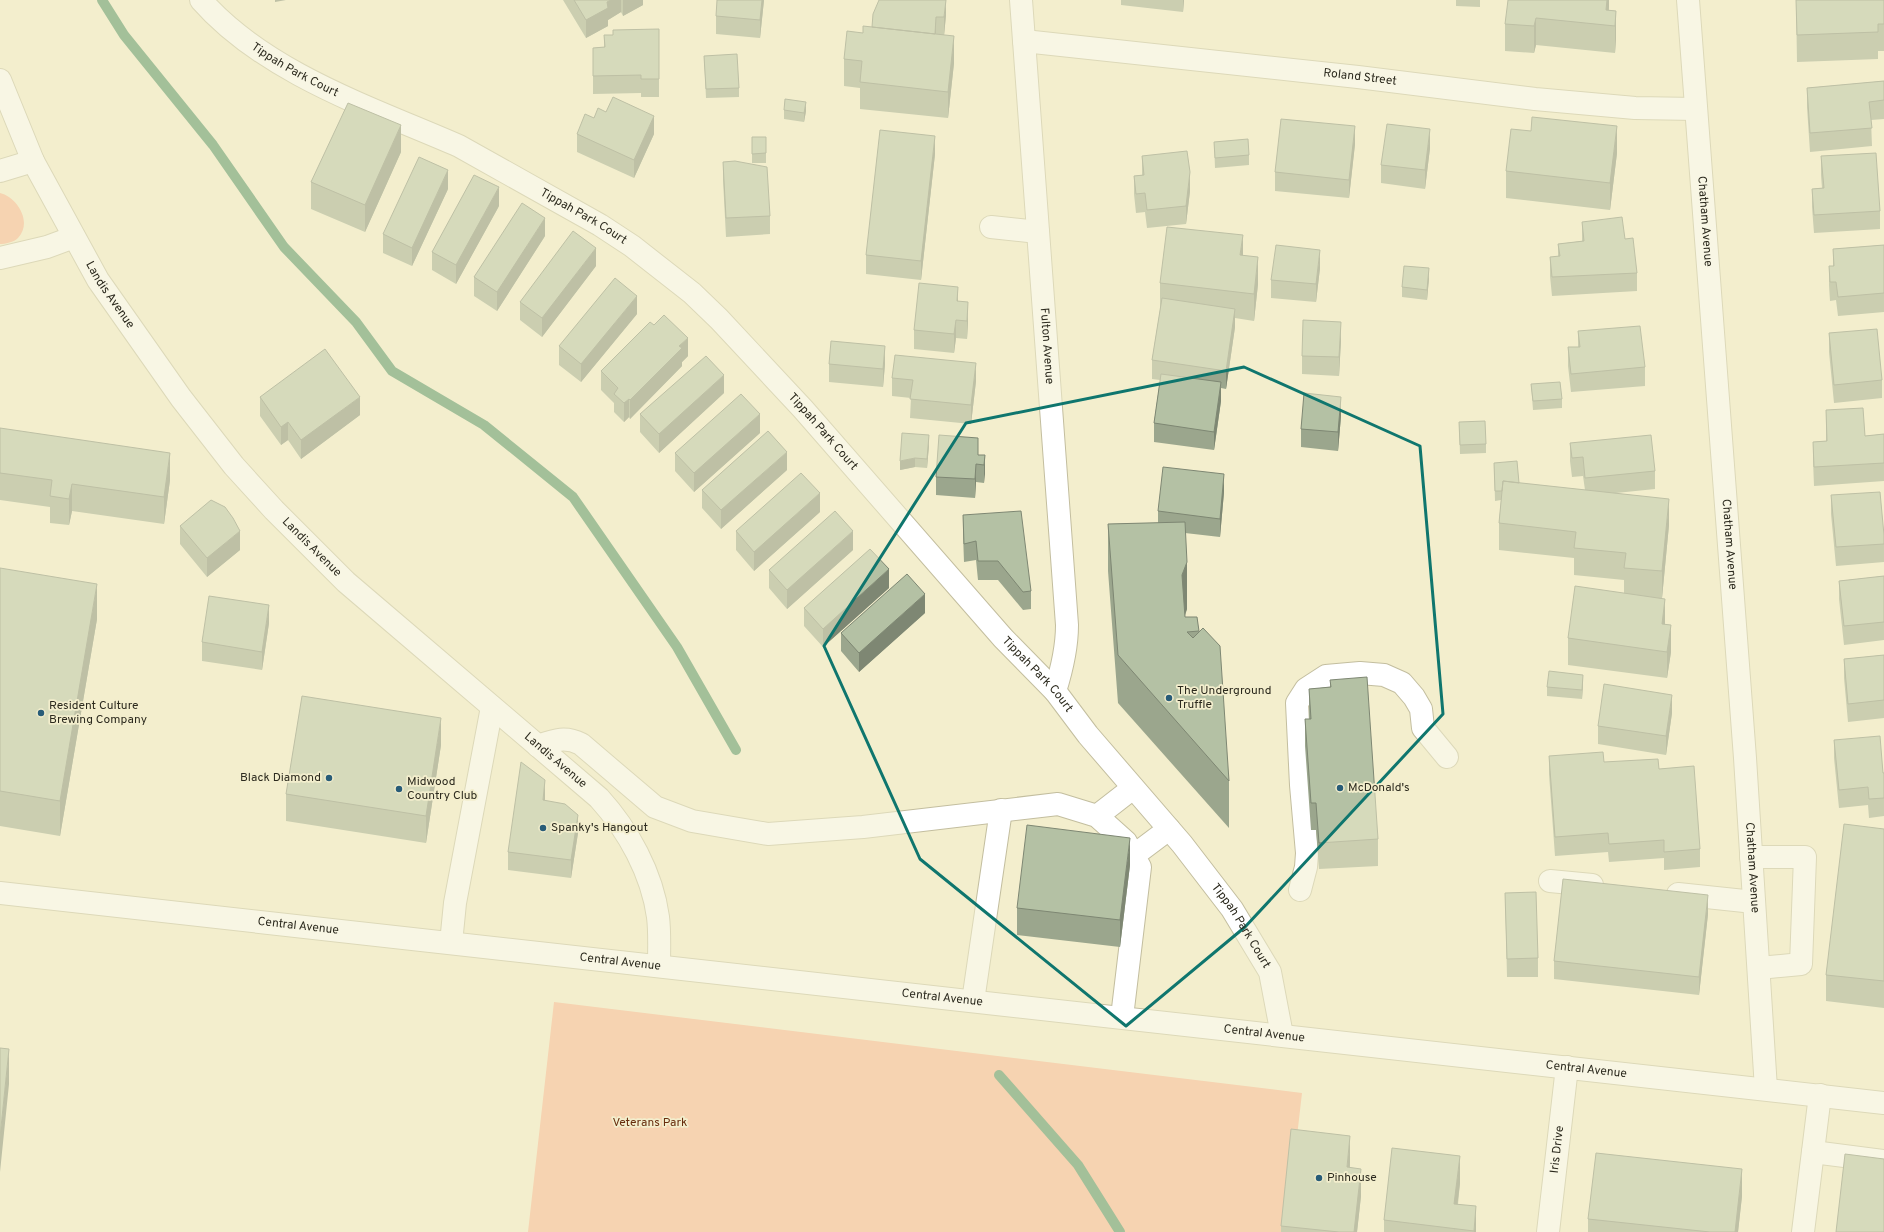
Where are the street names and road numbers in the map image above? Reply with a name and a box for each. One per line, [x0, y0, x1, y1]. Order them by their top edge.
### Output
street label: Tippah Park Court [248, 39, 341, 101]
street label: Roland Street [1323, 65, 1398, 90]
street label: Chatham Avenue [1693, 175, 1716, 267]
street label: Tippah Park Court [537, 185, 630, 248]
street label: Landis Avenue [81, 259, 138, 332]
street label: Fulton Avenue [1036, 307, 1057, 385]
street label: Tippah Park Court [784, 390, 861, 474]
street label: Chatham Avenue [1718, 498, 1740, 590]
street label: Landis Avenue [278, 514, 345, 581]
street label: Tippah Park Court [998, 633, 1076, 716]
street label: Landis Avenue [520, 729, 590, 792]
street label: Chatham Avenue [1741, 822, 1763, 914]
street label: Tippah Park Court [1207, 880, 1274, 971]
street label: Central Avenue [257, 914, 340, 939]
street label: Central Avenue [579, 950, 662, 975]
street label: Central Avenue [901, 986, 984, 1010]
street label: Central Avenue [1223, 1021, 1306, 1046]
street label: Central Avenue [1545, 1057, 1628, 1082]
street label: Iris Drive [1547, 1125, 1568, 1174]

